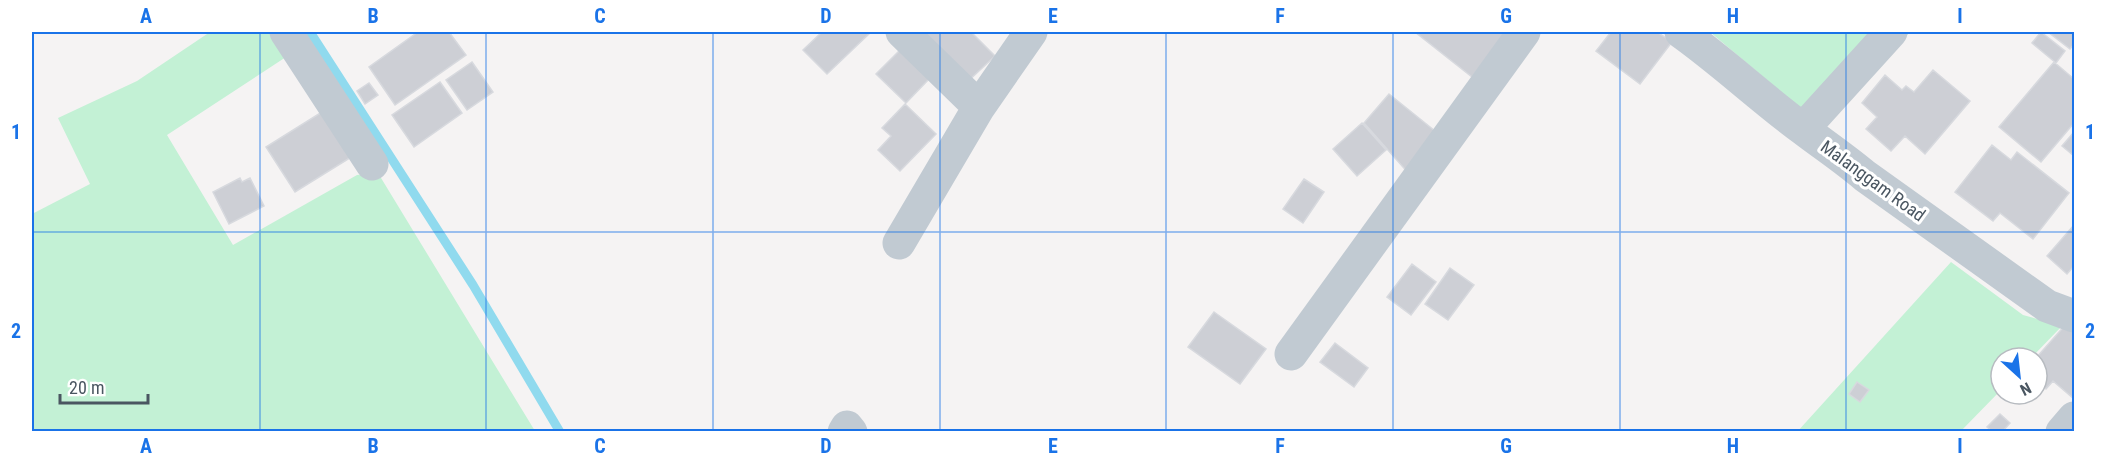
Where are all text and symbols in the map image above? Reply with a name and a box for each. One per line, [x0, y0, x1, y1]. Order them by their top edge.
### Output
text: A [140, 4, 152, 28]
text: B [367, 4, 379, 28]
text: C [594, 4, 606, 28]
text: D [820, 4, 832, 28]
text: E [1048, 4, 1058, 28]
text: F [1275, 4, 1285, 28]
text: G [1500, 4, 1512, 28]
text: H [1727, 4, 1739, 28]
text: I [1957, 4, 1963, 28]
text: 1 [11, 120, 21, 144]
text: 1 [2085, 120, 2095, 144]
street label: Malanggam Road [1817, 136, 1930, 226]
text: 2 [11, 319, 21, 343]
text: 2 [2085, 319, 2095, 343]
north arrow [1989, 346, 2049, 406]
scale bar [60, 367, 148, 405]
text: 20 m [69, 377, 104, 398]
text: N [2017, 378, 2034, 400]
text: A [140, 434, 152, 458]
text: B [367, 434, 379, 458]
text: C [594, 434, 606, 458]
text: D [820, 434, 832, 458]
text: E [1048, 434, 1058, 458]
text: F [1275, 434, 1285, 458]
text: G [1500, 434, 1512, 458]
text: H [1727, 434, 1739, 458]
text: I [1957, 434, 1963, 458]

